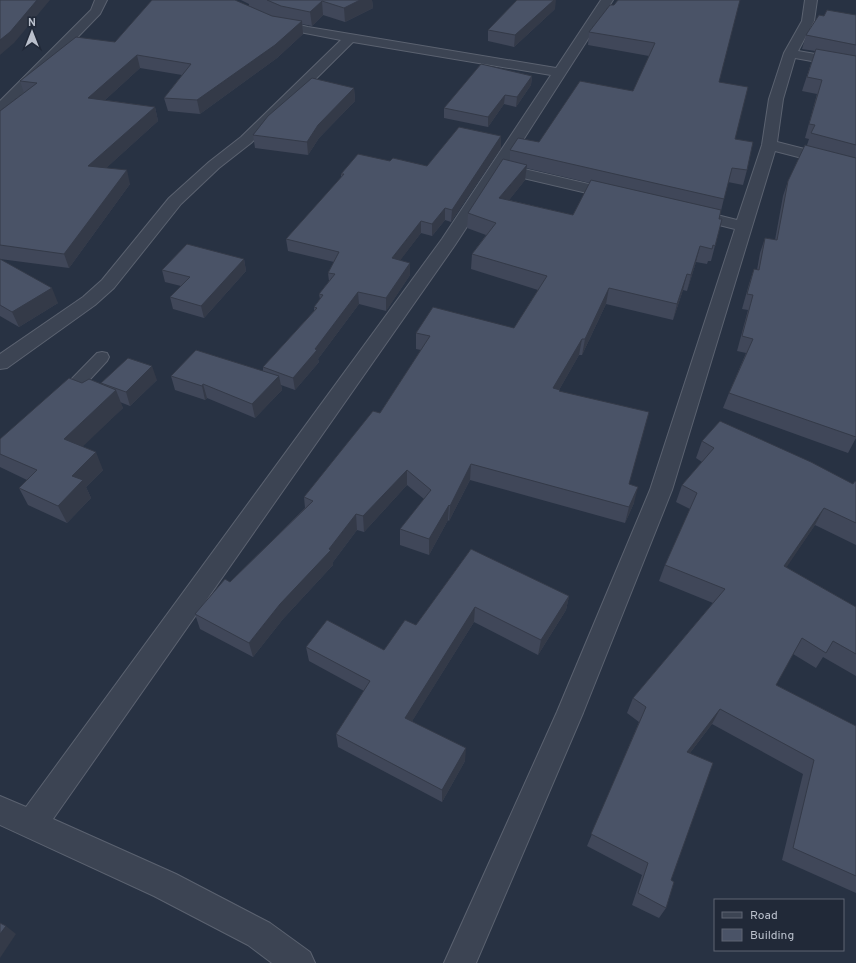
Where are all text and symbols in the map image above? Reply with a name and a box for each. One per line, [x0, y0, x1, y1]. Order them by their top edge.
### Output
north arrow [12, 12, 52, 52]
text: N [28, 16, 36, 30]
legend [714, 899, 844, 951]
text: Road [750, 908, 778, 924]
text: Building [750, 928, 794, 944]

